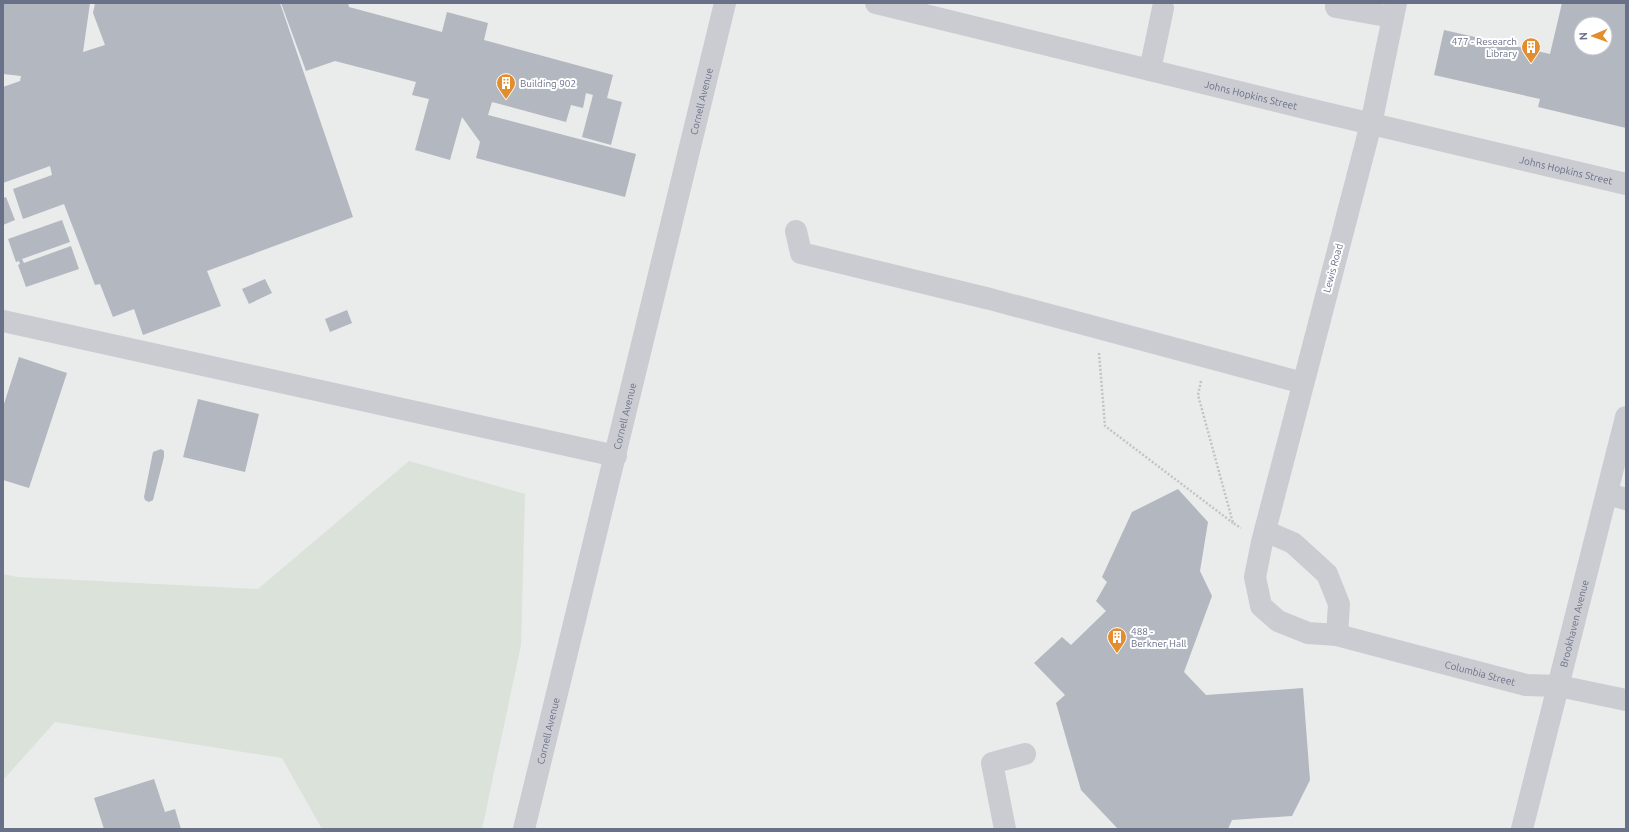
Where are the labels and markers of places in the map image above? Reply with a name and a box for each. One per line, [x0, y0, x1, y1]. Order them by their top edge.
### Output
place label: 477 - Research Library [1452, 36, 1517, 59]
building icon: 477 - Research Library [1520, 36, 1542, 64]
building icon: Building 902 [495, 72, 517, 100]
place label: Building 902 [520, 78, 576, 89]
building icon: 488 - Berkner Hall [1106, 626, 1128, 654]
place label: 488 - Berkner Hall [1131, 626, 1187, 649]

